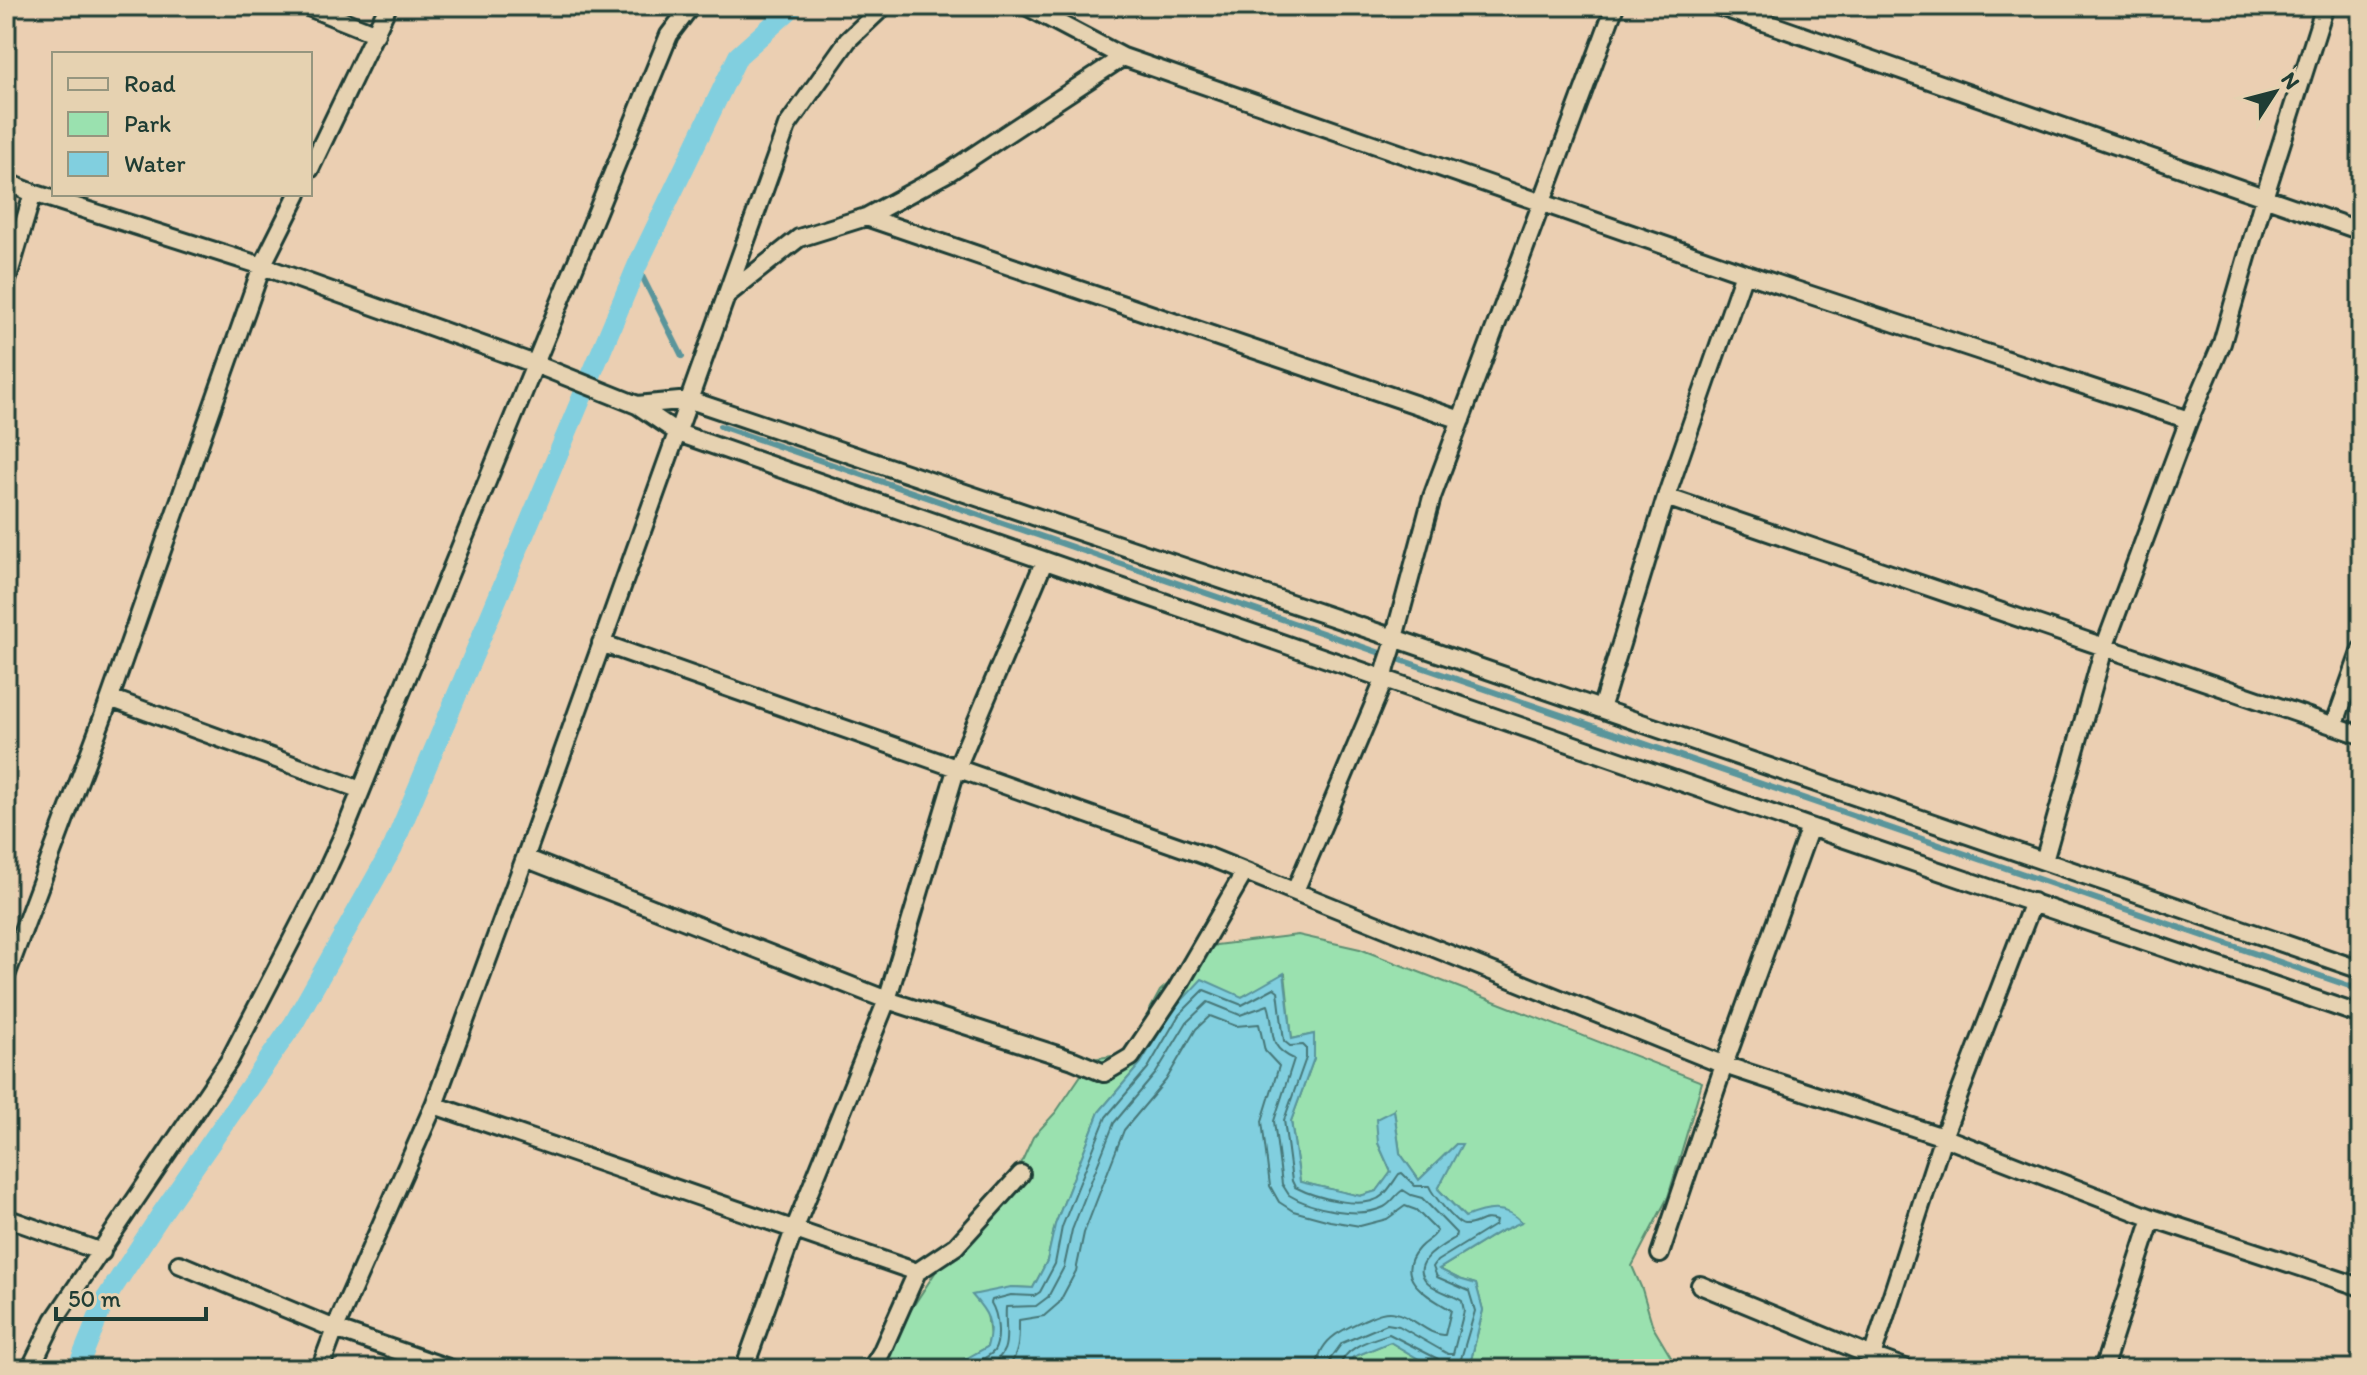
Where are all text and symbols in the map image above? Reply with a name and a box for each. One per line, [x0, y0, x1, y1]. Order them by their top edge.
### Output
legend [52, 52, 312, 196]
north arrow [2235, 52, 2315, 132]
text: N [2275, 67, 2306, 94]
text: Road [124, 69, 176, 98]
text: Park [124, 109, 171, 138]
text: Water [124, 149, 186, 178]
scale bar [56, 1271, 206, 1321]
text: 50 m [68, 1284, 121, 1313]

